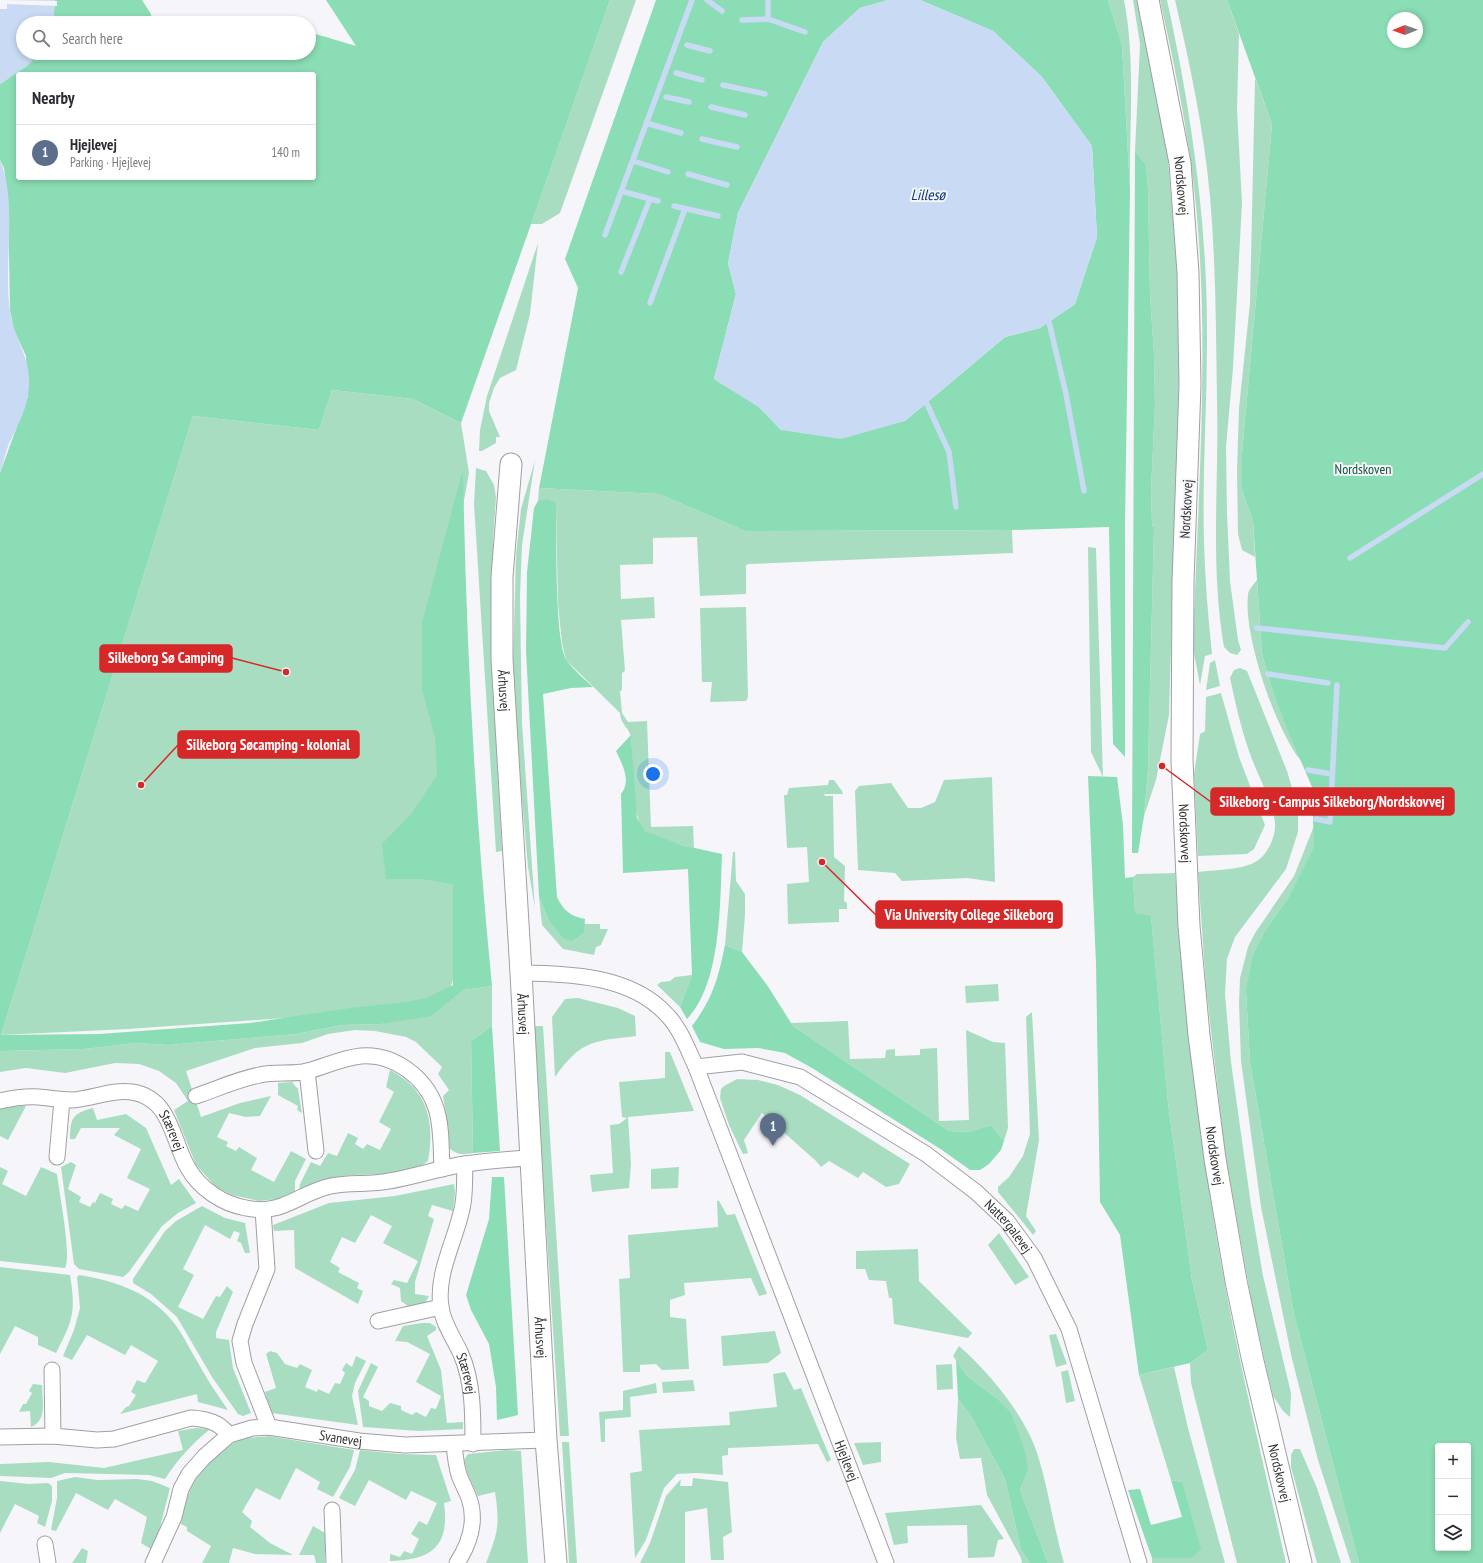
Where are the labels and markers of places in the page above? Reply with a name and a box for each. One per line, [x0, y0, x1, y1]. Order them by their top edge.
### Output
callout: Silkeborg Sø Camping [100, 645, 232, 672]
callout: Silkeborg Søcamping - kolonial [178, 731, 359, 758]
callout: Silkeborg - Campus Silkeborg/Nordskovvej [1211, 788, 1454, 815]
callout: Via University College Silkeborg [876, 901, 1062, 928]
pin: 1 [760, 1113, 786, 1146]

